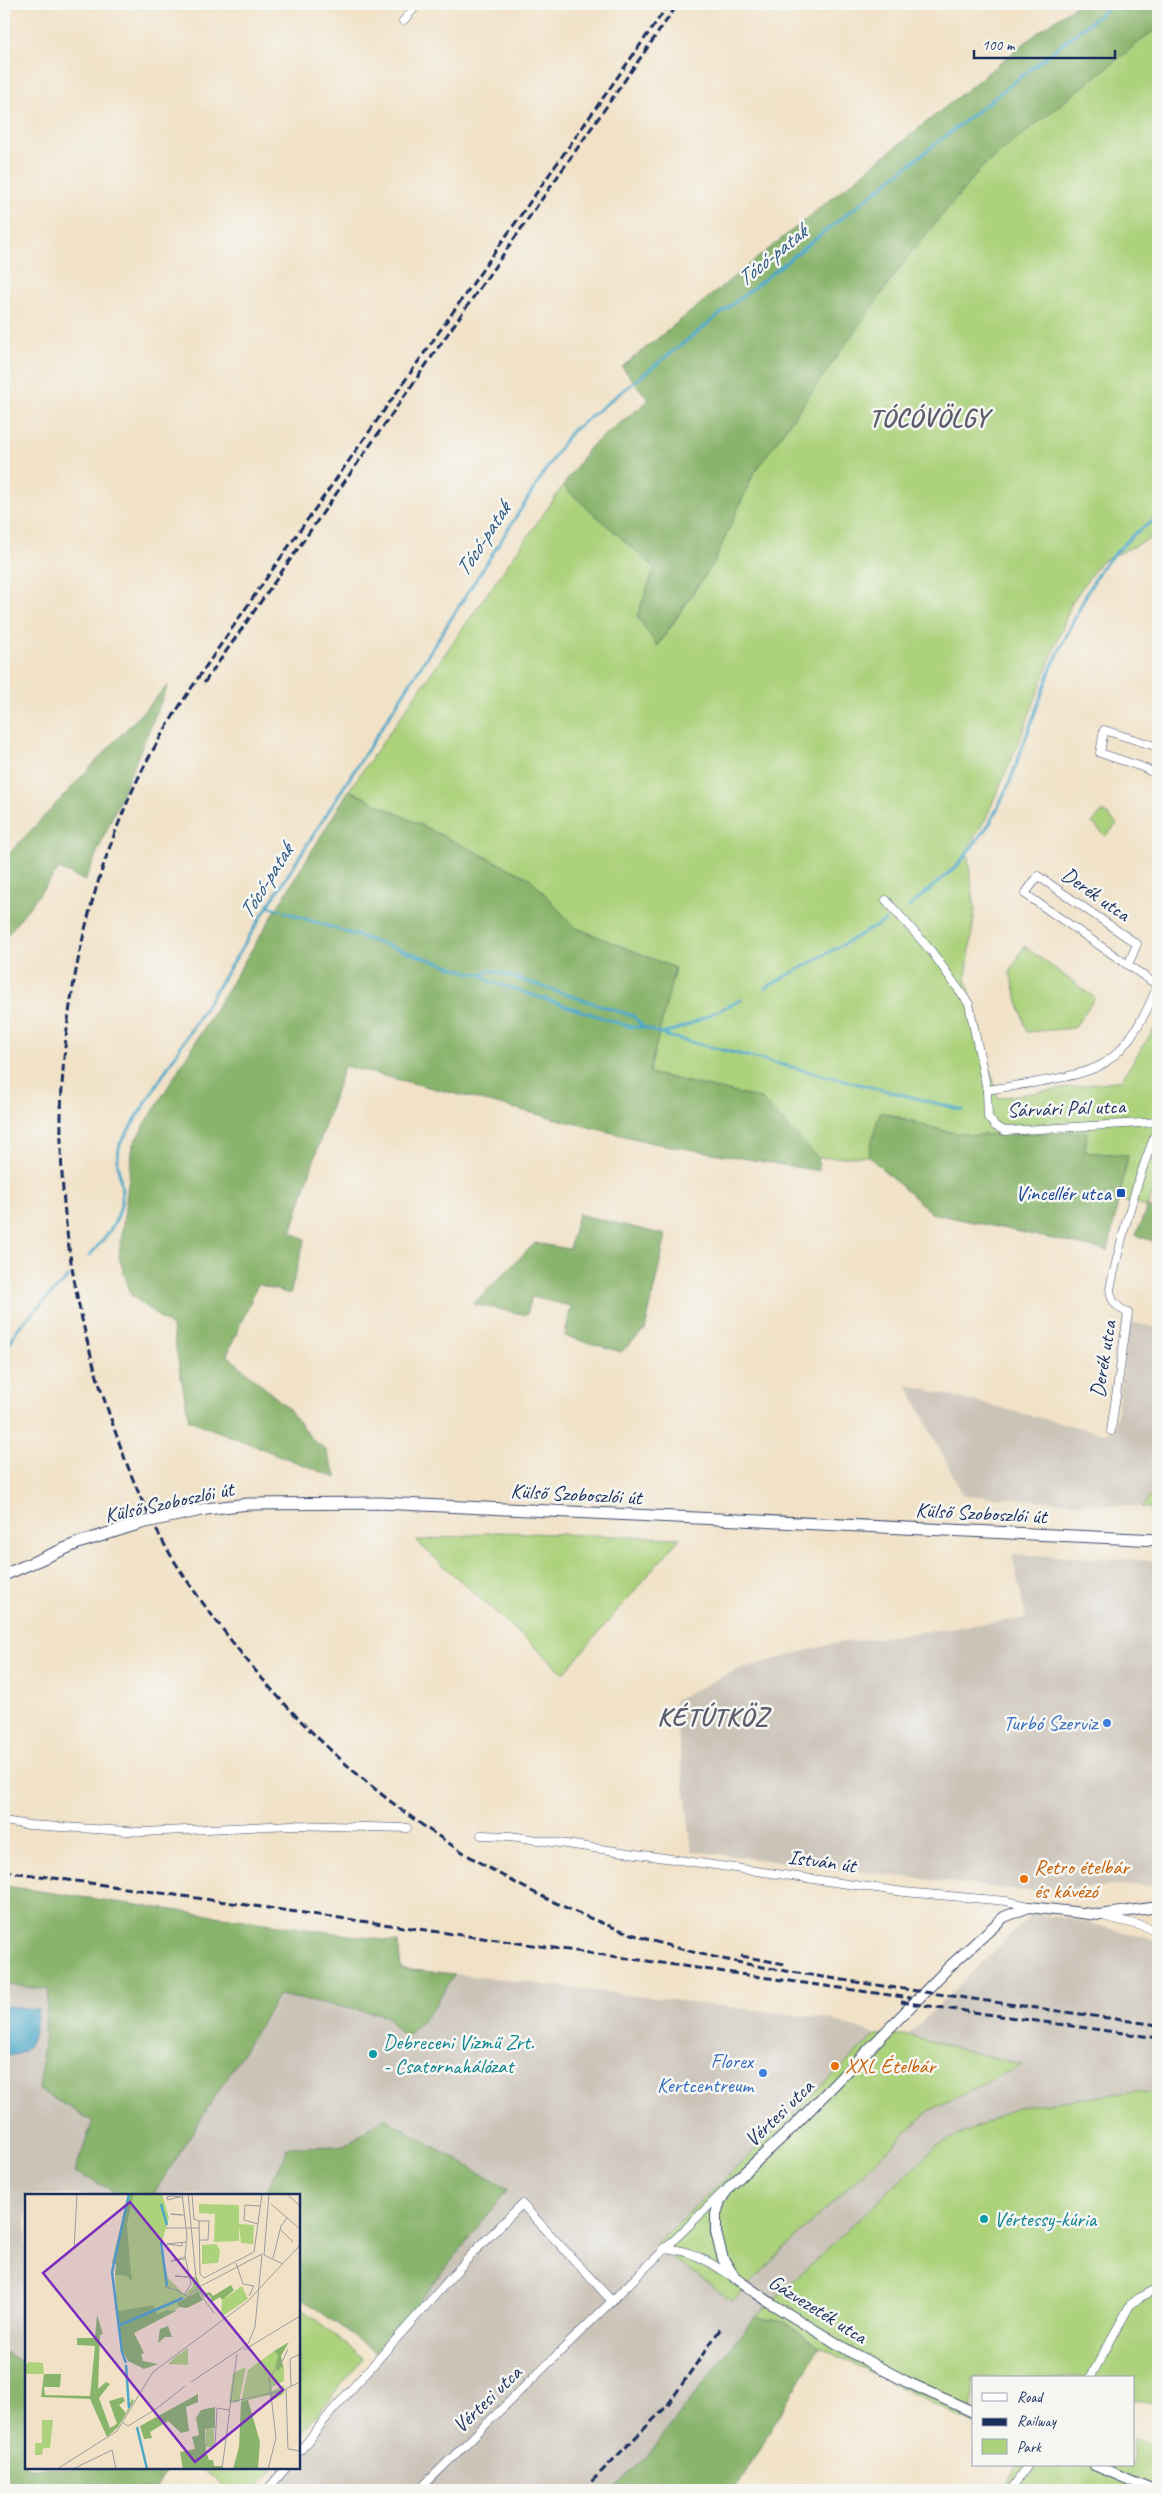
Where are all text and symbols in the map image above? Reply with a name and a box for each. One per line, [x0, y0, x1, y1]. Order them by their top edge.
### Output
scale bar [974, 28, 1116, 60]
text: 100 m [982, 36, 1016, 55]
water label: Tócó-patak [731, 216, 816, 293]
district label: TÓCÓVÖLGY [869, 401, 994, 434]
water label: Tócó-patak [449, 494, 519, 582]
water label: Tócó-patak [232, 836, 302, 924]
street label: Derék utca [1057, 861, 1136, 928]
street label: Sárvári Pál utca [1006, 1093, 1127, 1123]
place label: Vincellér utca [1016, 1180, 1113, 1206]
marker: Vincellér utca [1115, 1187, 1127, 1199]
street label: Derék utca [1084, 1317, 1122, 1399]
street label: Külső Szoboszlói út [102, 1475, 238, 1528]
street label: Külső Szoboszlói út [510, 1478, 644, 1511]
street label: Külső Szoboszlói út [915, 1497, 1049, 1530]
district label: KÉTÚTKÖZ [657, 1700, 772, 1733]
place label: Turbó Szerviz [1003, 1710, 1099, 1736]
marker: Turbó Szerviz [1101, 1717, 1113, 1729]
street label: István út [787, 1843, 859, 1879]
place label: Retro ételbár és kávézó [1034, 1854, 1131, 1904]
marker: Retro ételbár és kávézó [1018, 1873, 1030, 1885]
place label: Debreceni Vízmű Zrt. - Csatornahálózat [383, 2029, 535, 2079]
marker: Debreceni Vízmű Zrt. - Csatornahálózat [367, 2048, 379, 2060]
place label: Florex Kertcentreum [657, 2048, 755, 2098]
place label: XXL Ételbár [845, 2053, 938, 2079]
marker: XXL Ételbár [829, 2060, 841, 2072]
marker: Florex Kertcentreum [757, 2067, 769, 2079]
street label: Vértesi utca [739, 2073, 820, 2152]
inset map [25, 2194, 300, 2469]
place label: Vértessy-kúria [994, 2206, 1098, 2232]
marker: Vértessy-kúria [978, 2213, 990, 2225]
street label: Gázvezeték utca [764, 2269, 873, 2350]
street label: Vértesi utca [447, 2359, 528, 2438]
legend [972, 2376, 1134, 2466]
text: Road [1017, 2388, 1044, 2407]
text: Railway [1017, 2412, 1058, 2431]
text: Park [1017, 2438, 1042, 2457]

